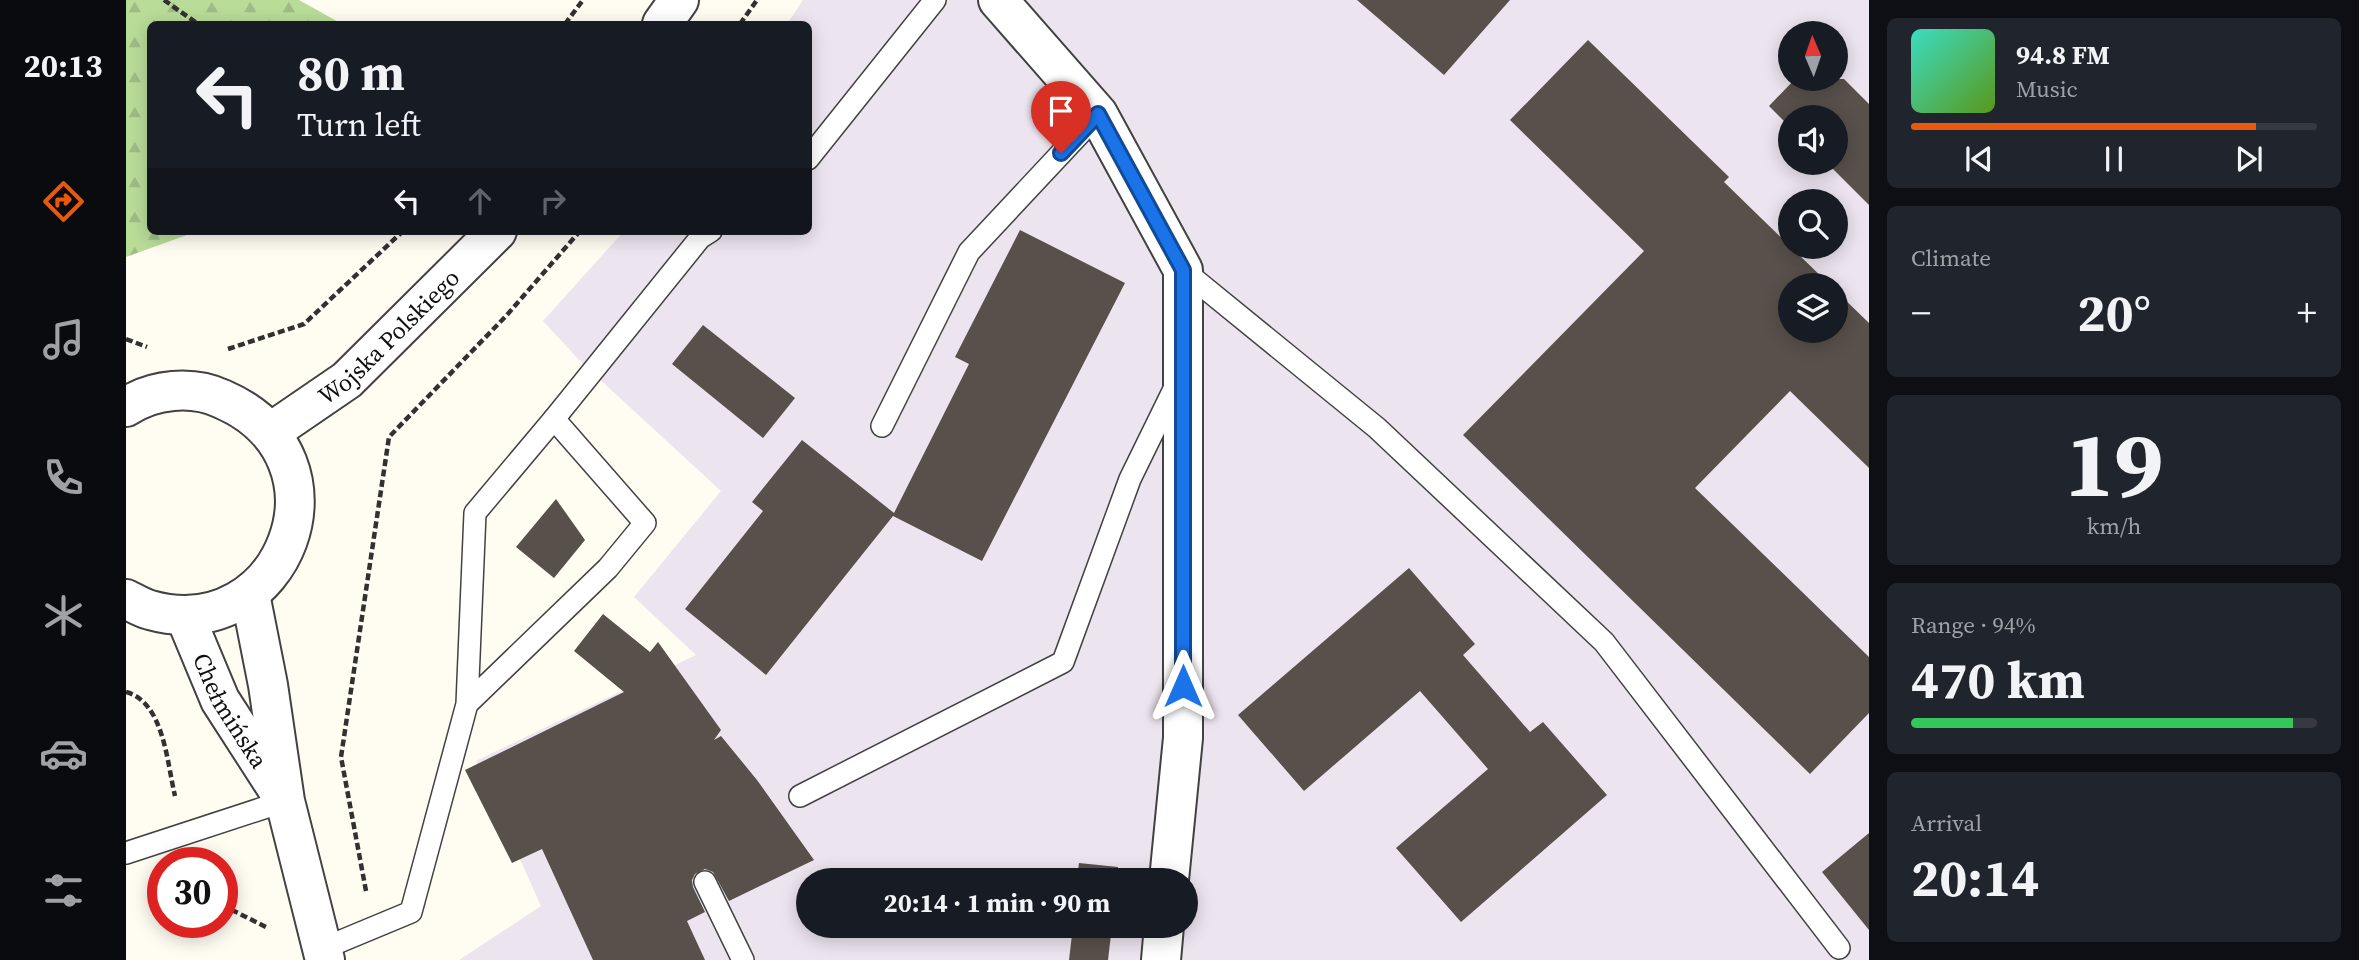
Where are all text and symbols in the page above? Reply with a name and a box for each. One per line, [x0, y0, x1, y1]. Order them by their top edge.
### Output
north arrow [1778, 21, 1848, 91]
map controls [1778, 21, 1848, 343]
text: 94.8 FM [2016, 37, 2110, 73]
text: 80 m [297, 39, 405, 106]
text: 20:13 [24, 44, 102, 88]
icon: left [182, 49, 273, 140]
text: Music [2016, 73, 2078, 105]
pin [1031, 81, 1091, 153]
icon: arrive [1042, 92, 1080, 130]
text: Turn left [297, 103, 421, 147]
button: sound [1778, 105, 1848, 175]
icon: previous [1960, 140, 1998, 178]
icon: pause [2095, 140, 2133, 178]
icon: next [2230, 140, 2268, 178]
icon: directions [39, 177, 88, 226]
icon: left [388, 182, 426, 220]
icon: ahead [461, 182, 499, 220]
icon: right [534, 182, 572, 220]
button: search [1778, 189, 1848, 259]
text: Climate [1911, 242, 1991, 274]
street label: Wojska Polskiego [311, 261, 466, 412]
button: layers [1778, 273, 1848, 343]
text: 20° [2077, 277, 2151, 348]
text: − [1911, 287, 1931, 339]
text: + [2297, 287, 2317, 339]
icon: music [39, 315, 88, 364]
text: 19 [2065, 402, 2163, 526]
icon: phone [39, 453, 88, 502]
text: km/h [2087, 510, 2141, 542]
icon: climate [39, 591, 88, 640]
text: Range · 94% [1911, 609, 2036, 641]
text: 470 km [1911, 644, 2085, 715]
street label: Chełmińska [186, 648, 276, 775]
position arrow [1146, 649, 1220, 723]
icon: car [39, 729, 88, 778]
text: Arrival [1911, 807, 1982, 839]
text: 20:14 [1911, 842, 2039, 913]
speed limit sign: 30 [147, 847, 238, 938]
icon: filters [39, 866, 88, 915]
text: 20:14 · 1 min · 90 m [884, 885, 1110, 921]

